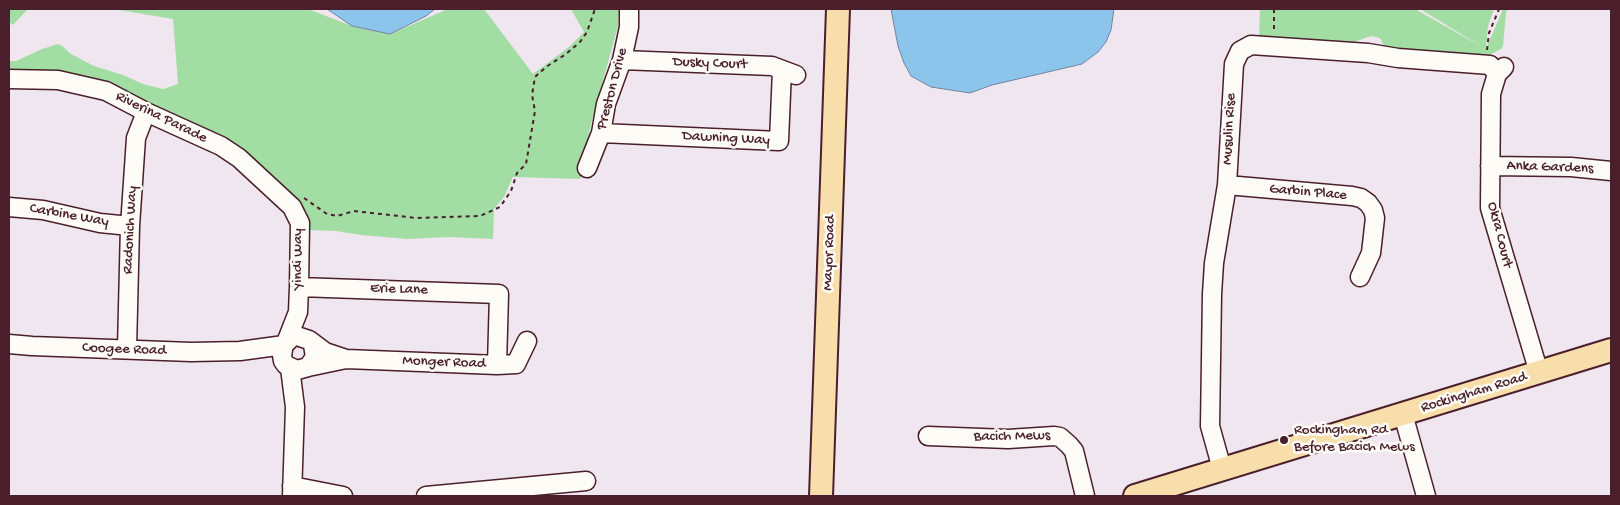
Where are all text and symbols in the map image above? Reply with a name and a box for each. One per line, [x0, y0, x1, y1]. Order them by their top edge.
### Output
street label: Preston Drive [593, 46, 633, 132]
street label: Dusky Court [673, 54, 747, 74]
street label: Riverina Parade [112, 88, 210, 148]
street label: Musulin Rise [1219, 93, 1241, 165]
street label: Dawning Way [682, 128, 770, 150]
street label: Anka Gardens [1506, 157, 1594, 179]
street label: Garbin Place [1269, 181, 1347, 205]
street label: Radonich Way [120, 185, 142, 275]
street label: Carbine Way [28, 200, 110, 232]
street label: Okra Court [1482, 200, 1516, 270]
street label: Mayor Road [820, 215, 840, 291]
street label: Yindi Way [290, 228, 308, 290]
street label: Erie Lane [370, 280, 428, 300]
street label: Coogee Road [82, 340, 166, 360]
street label: Monger Road [402, 353, 486, 373]
street label: Rockingham Road [1419, 368, 1529, 418]
place label: Rockingham Rd Before Bacich Mews [1294, 422, 1415, 457]
street label: Bacich Mews [974, 427, 1050, 447]
marker: Rockingham Rd Before Bacich Mews [1278, 434, 1290, 446]

